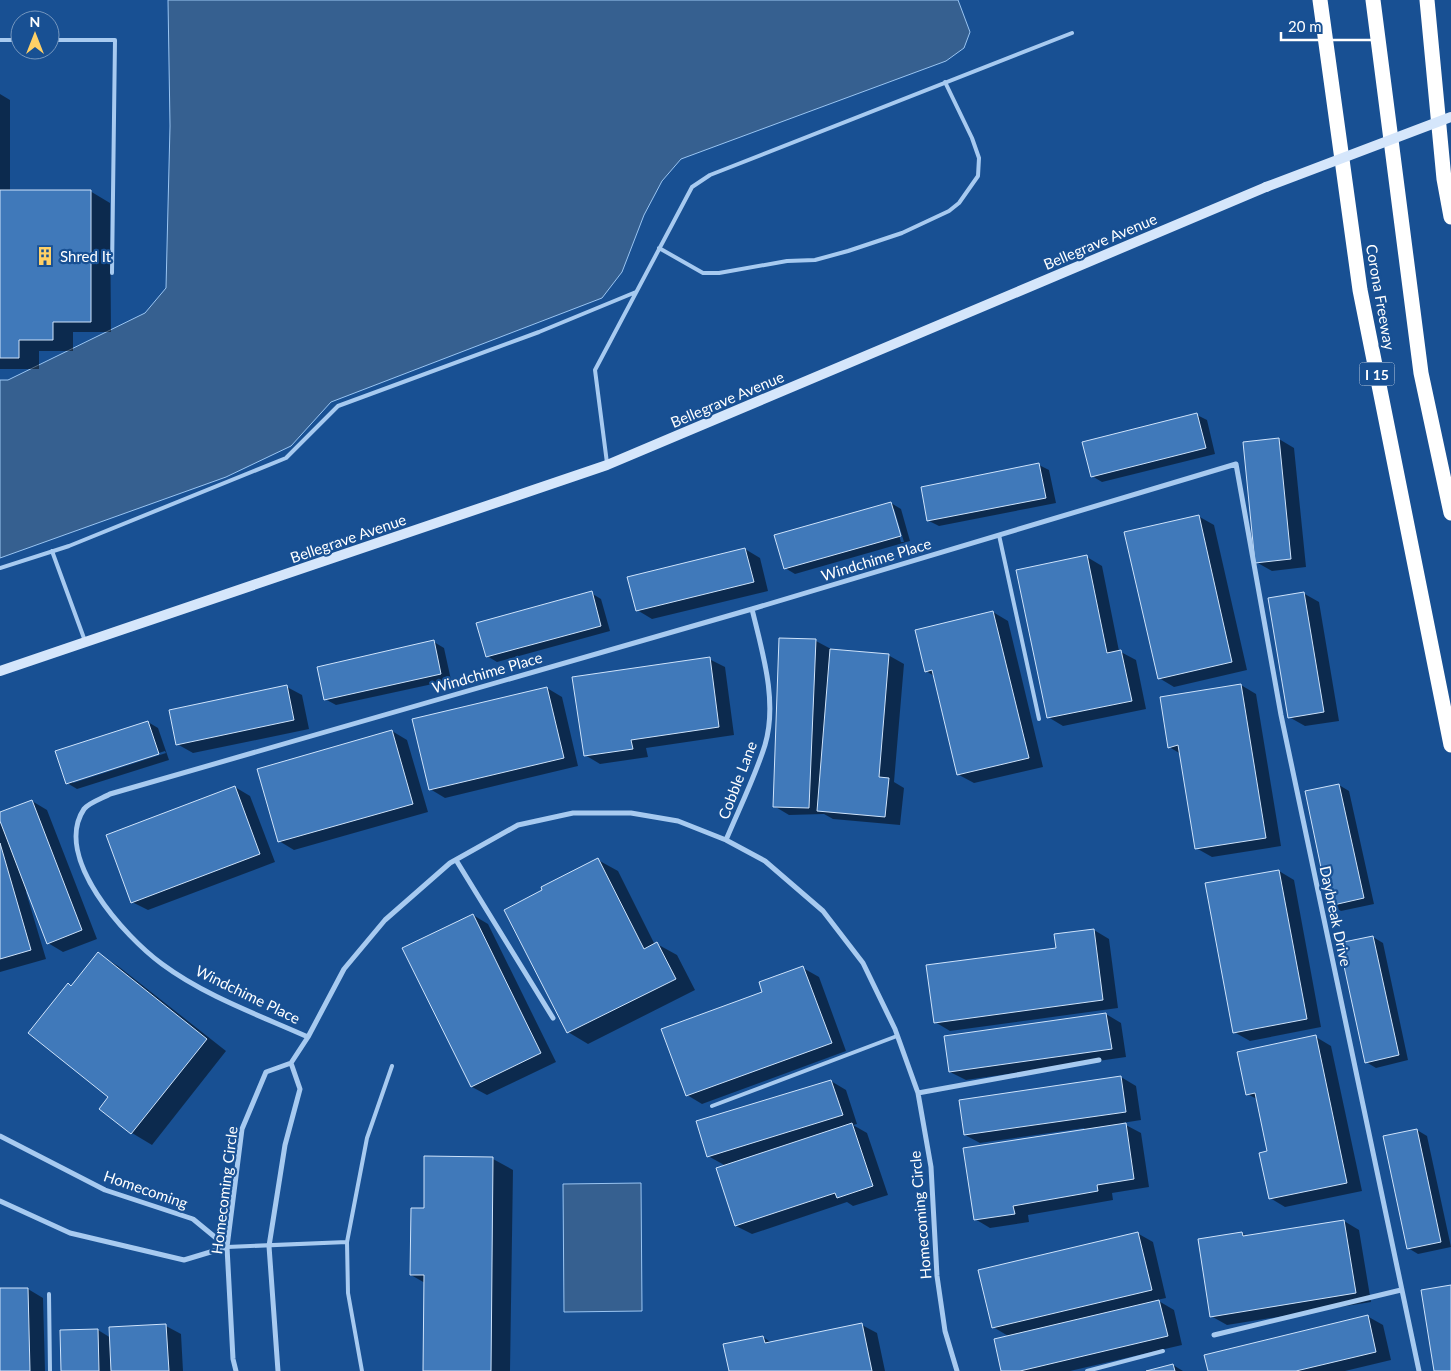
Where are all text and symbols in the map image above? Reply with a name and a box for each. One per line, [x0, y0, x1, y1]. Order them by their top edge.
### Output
north arrow [10, 10, 60, 60]
scale bar [1281, 10, 1374, 42]
text: N [30, 13, 40, 30]
text: 20 m [1288, 17, 1322, 35]
street label: Bellegrave Avenue [1041, 209, 1159, 273]
street label: Corona Freeway [1363, 243, 1399, 352]
building icon: Shred It [34, 245, 56, 267]
place label: Shred It [60, 247, 112, 265]
road number: I 15 [1360, 362, 1394, 386]
street label: Bellegrave Avenue [668, 367, 786, 431]
street label: Bellegrave Avenue [288, 510, 408, 566]
street label: Windchime Place [819, 534, 933, 584]
street label: Windchime Place [430, 648, 544, 696]
street label: Cobble Lane [714, 738, 760, 821]
street label: Daybreak Drive [1317, 864, 1355, 968]
street label: Windchime Place [193, 961, 303, 1027]
street label: Homecoming Circle [207, 1125, 241, 1255]
street label: Homecoming Circle [905, 1150, 935, 1280]
street label: Homecoming [102, 1166, 191, 1212]

